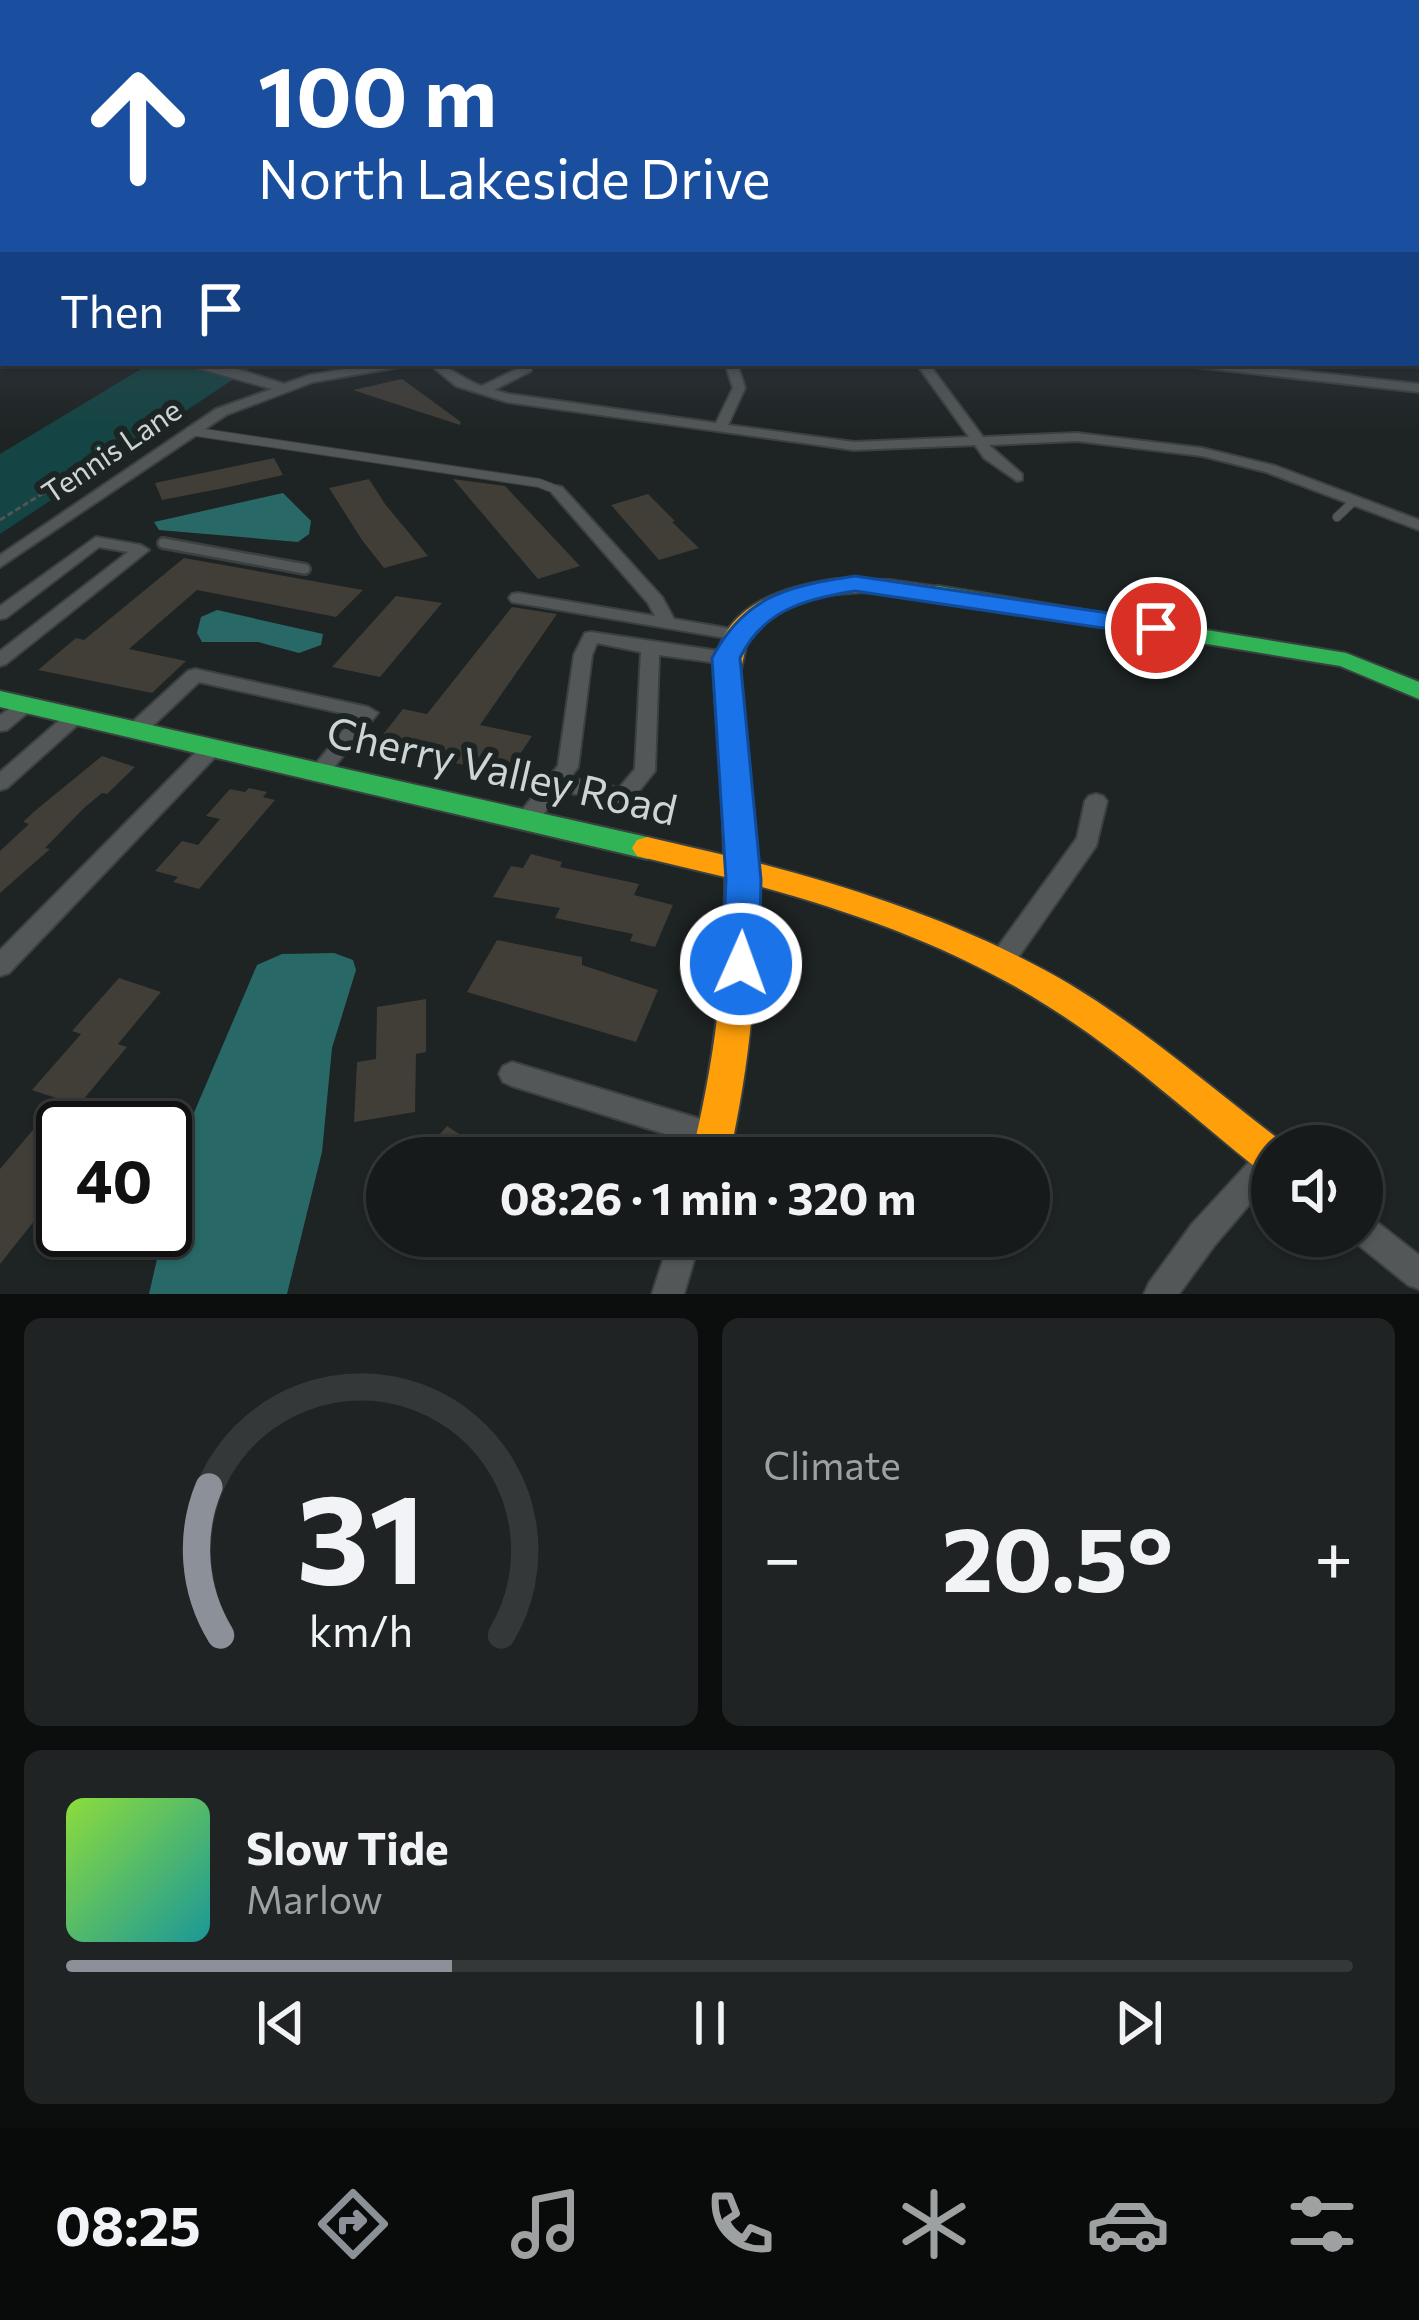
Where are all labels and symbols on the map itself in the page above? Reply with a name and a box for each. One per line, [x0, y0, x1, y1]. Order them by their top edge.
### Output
street label: Tennis Lane [34, 390, 187, 510]
pin [1105, 577, 1207, 679]
street label: Cherry Valley Road [322, 703, 683, 835]
position arrow [678, 901, 804, 1027]
speed limit sign: 40 [36, 1101, 192, 1257]

